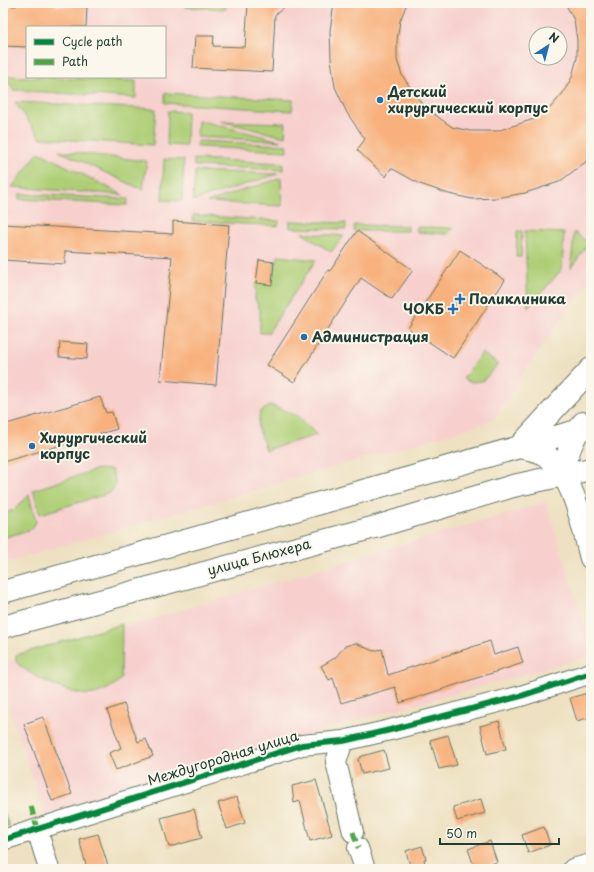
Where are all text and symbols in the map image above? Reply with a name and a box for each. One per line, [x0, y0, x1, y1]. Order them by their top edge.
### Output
legend [26, 26, 166, 78]
north arrow [528, 26, 568, 66]
text: N [546, 28, 563, 47]
text: Cycle path [62, 32, 123, 50]
text: Path [62, 52, 88, 70]
place label: Детский хирургический корпус [387, 81, 549, 118]
marker: Детский хирургический корпус [375, 95, 385, 105]
place label: Поликлиника [469, 288, 566, 309]
marker: Поликлиника [454, 293, 466, 305]
place label: ЧОКБ [403, 298, 444, 319]
marker: ЧОКБ [447, 303, 459, 315]
place label: Администрация [312, 326, 429, 347]
marker: Администрация [299, 332, 309, 342]
place label: Хирургический корпус [40, 427, 147, 464]
marker: Хирургический корпус [27, 441, 37, 451]
street label: улица Блюхера [205, 533, 313, 580]
street label: Междугородная улица [145, 725, 301, 790]
scale bar [440, 820, 559, 846]
text: 50 m [446, 824, 477, 842]

